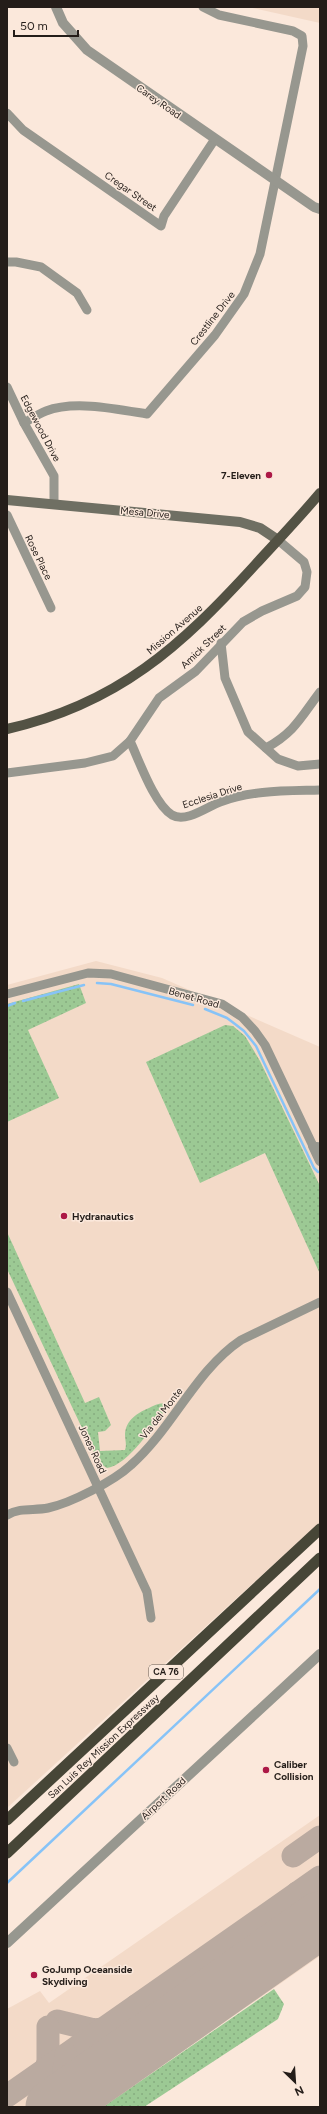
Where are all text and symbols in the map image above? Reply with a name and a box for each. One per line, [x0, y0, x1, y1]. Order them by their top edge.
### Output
scale bar [14, 12, 78, 38]
text: 50 m [20, 19, 48, 33]
street label: Carey Road [134, 81, 184, 122]
street label: Cregar Street [102, 169, 160, 214]
street label: Crestline Drive [187, 288, 238, 348]
street label: Edgewood Drive [18, 393, 64, 464]
place label: 7-Eleven [221, 469, 261, 482]
marker: 7-Eleven [264, 470, 274, 480]
street label: Mesa Drive [120, 504, 171, 521]
street label: Rose Place [22, 533, 55, 582]
street label: Mission Avenue [144, 601, 205, 657]
street label: Amick Street [178, 621, 229, 671]
street label: Ecclesia Drive [181, 780, 244, 811]
street label: Benet Road [167, 984, 221, 1011]
place label: Hydranautics [72, 1210, 134, 1223]
marker: Hydranautics [59, 1211, 69, 1221]
street label: Via del Monte [137, 1385, 186, 1442]
street label: Jones Road [76, 1423, 110, 1476]
road number: CA 76 [149, 1665, 183, 1679]
street label: San Luis Rey Mission Expressway [45, 1691, 162, 1802]
place label: Caliber Collision [274, 1758, 314, 1783]
marker: Caliber Collision [261, 1765, 271, 1775]
street label: Airport Road [138, 1774, 189, 1823]
place label: GoJump Oceanside Skydiving [42, 1963, 133, 1988]
marker: GoJump Oceanside Skydiving [29, 1970, 39, 1980]
north arrow [275, 2062, 315, 2102]
text: N [292, 2083, 306, 2098]

